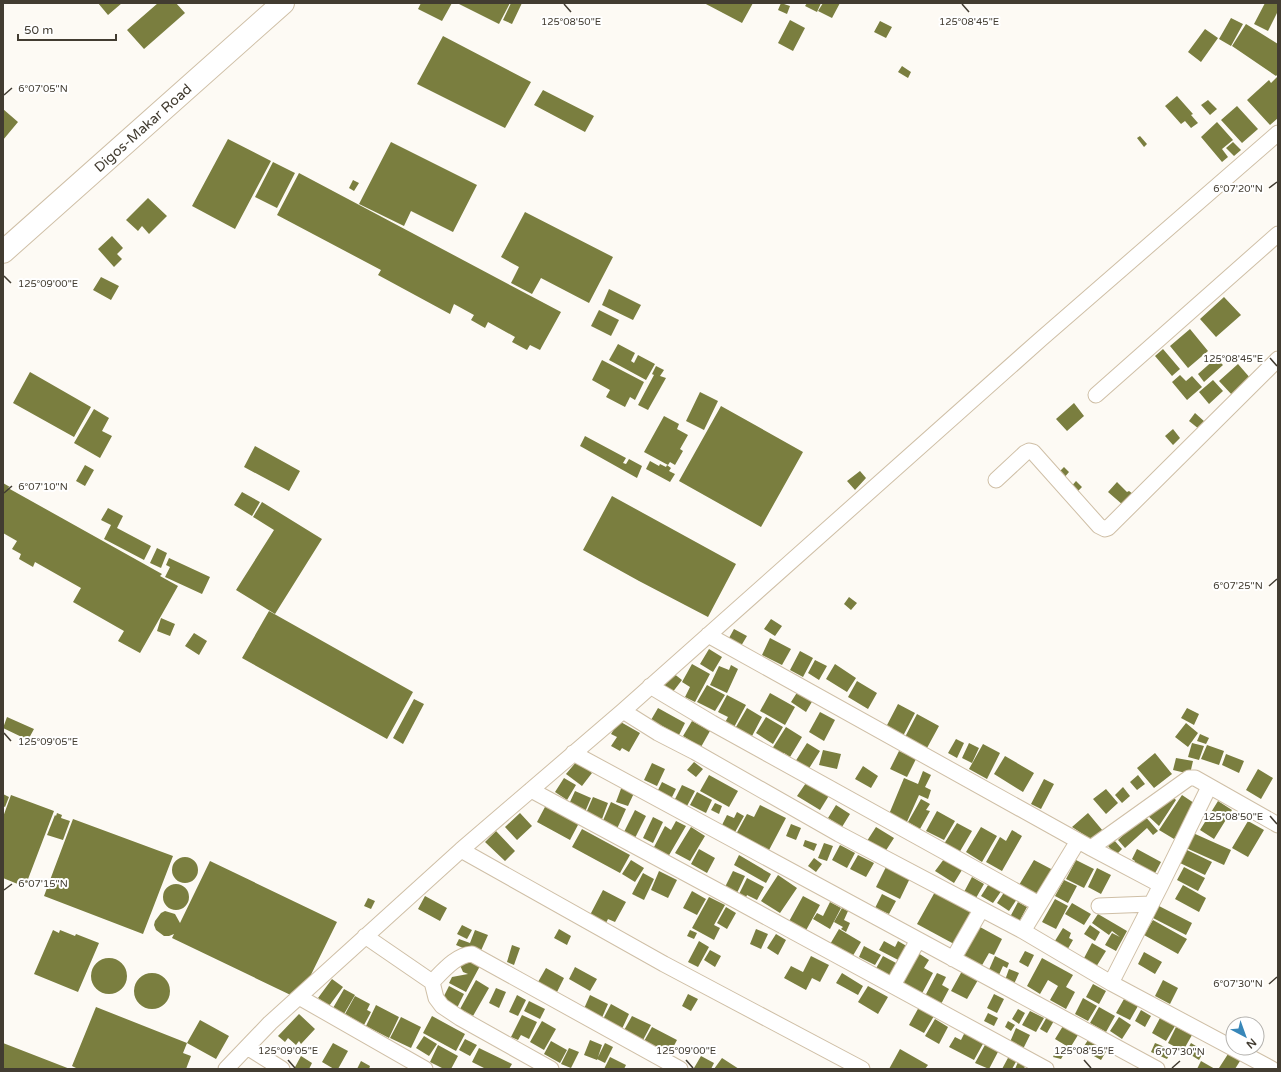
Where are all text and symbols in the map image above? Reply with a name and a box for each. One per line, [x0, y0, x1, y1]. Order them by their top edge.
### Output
scale bar [18, 16, 116, 42]
text: 125°08'50"E [541, 16, 601, 28]
text: 125°08'45"E [939, 16, 999, 28]
text: 50 m [24, 23, 53, 37]
street label: Digos-Makar Road [91, 80, 195, 176]
text: 6°07'05"N [18, 83, 68, 95]
text: 6°07'20"N [1213, 183, 1263, 195]
text: 125°09'00"E [18, 278, 78, 290]
text: 125°08'45"E [1203, 353, 1263, 365]
text: 6°07'10"N [18, 481, 68, 493]
text: 6°07'25"N [1213, 580, 1263, 592]
text: 125°09'05"E [18, 736, 78, 748]
text: 125°08'50"E [1203, 811, 1263, 823]
text: 6°07'15"N [18, 878, 68, 890]
text: 6°07'30"N [1213, 978, 1263, 990]
north arrow [1225, 1016, 1265, 1056]
text: N [1244, 1035, 1259, 1051]
text: 125°09'05"E [258, 1045, 318, 1057]
text: 125°09'00"E [656, 1045, 716, 1057]
text: 125°08'55"E [1054, 1045, 1114, 1057]
text: 6°07'30"N [1155, 1046, 1205, 1058]

